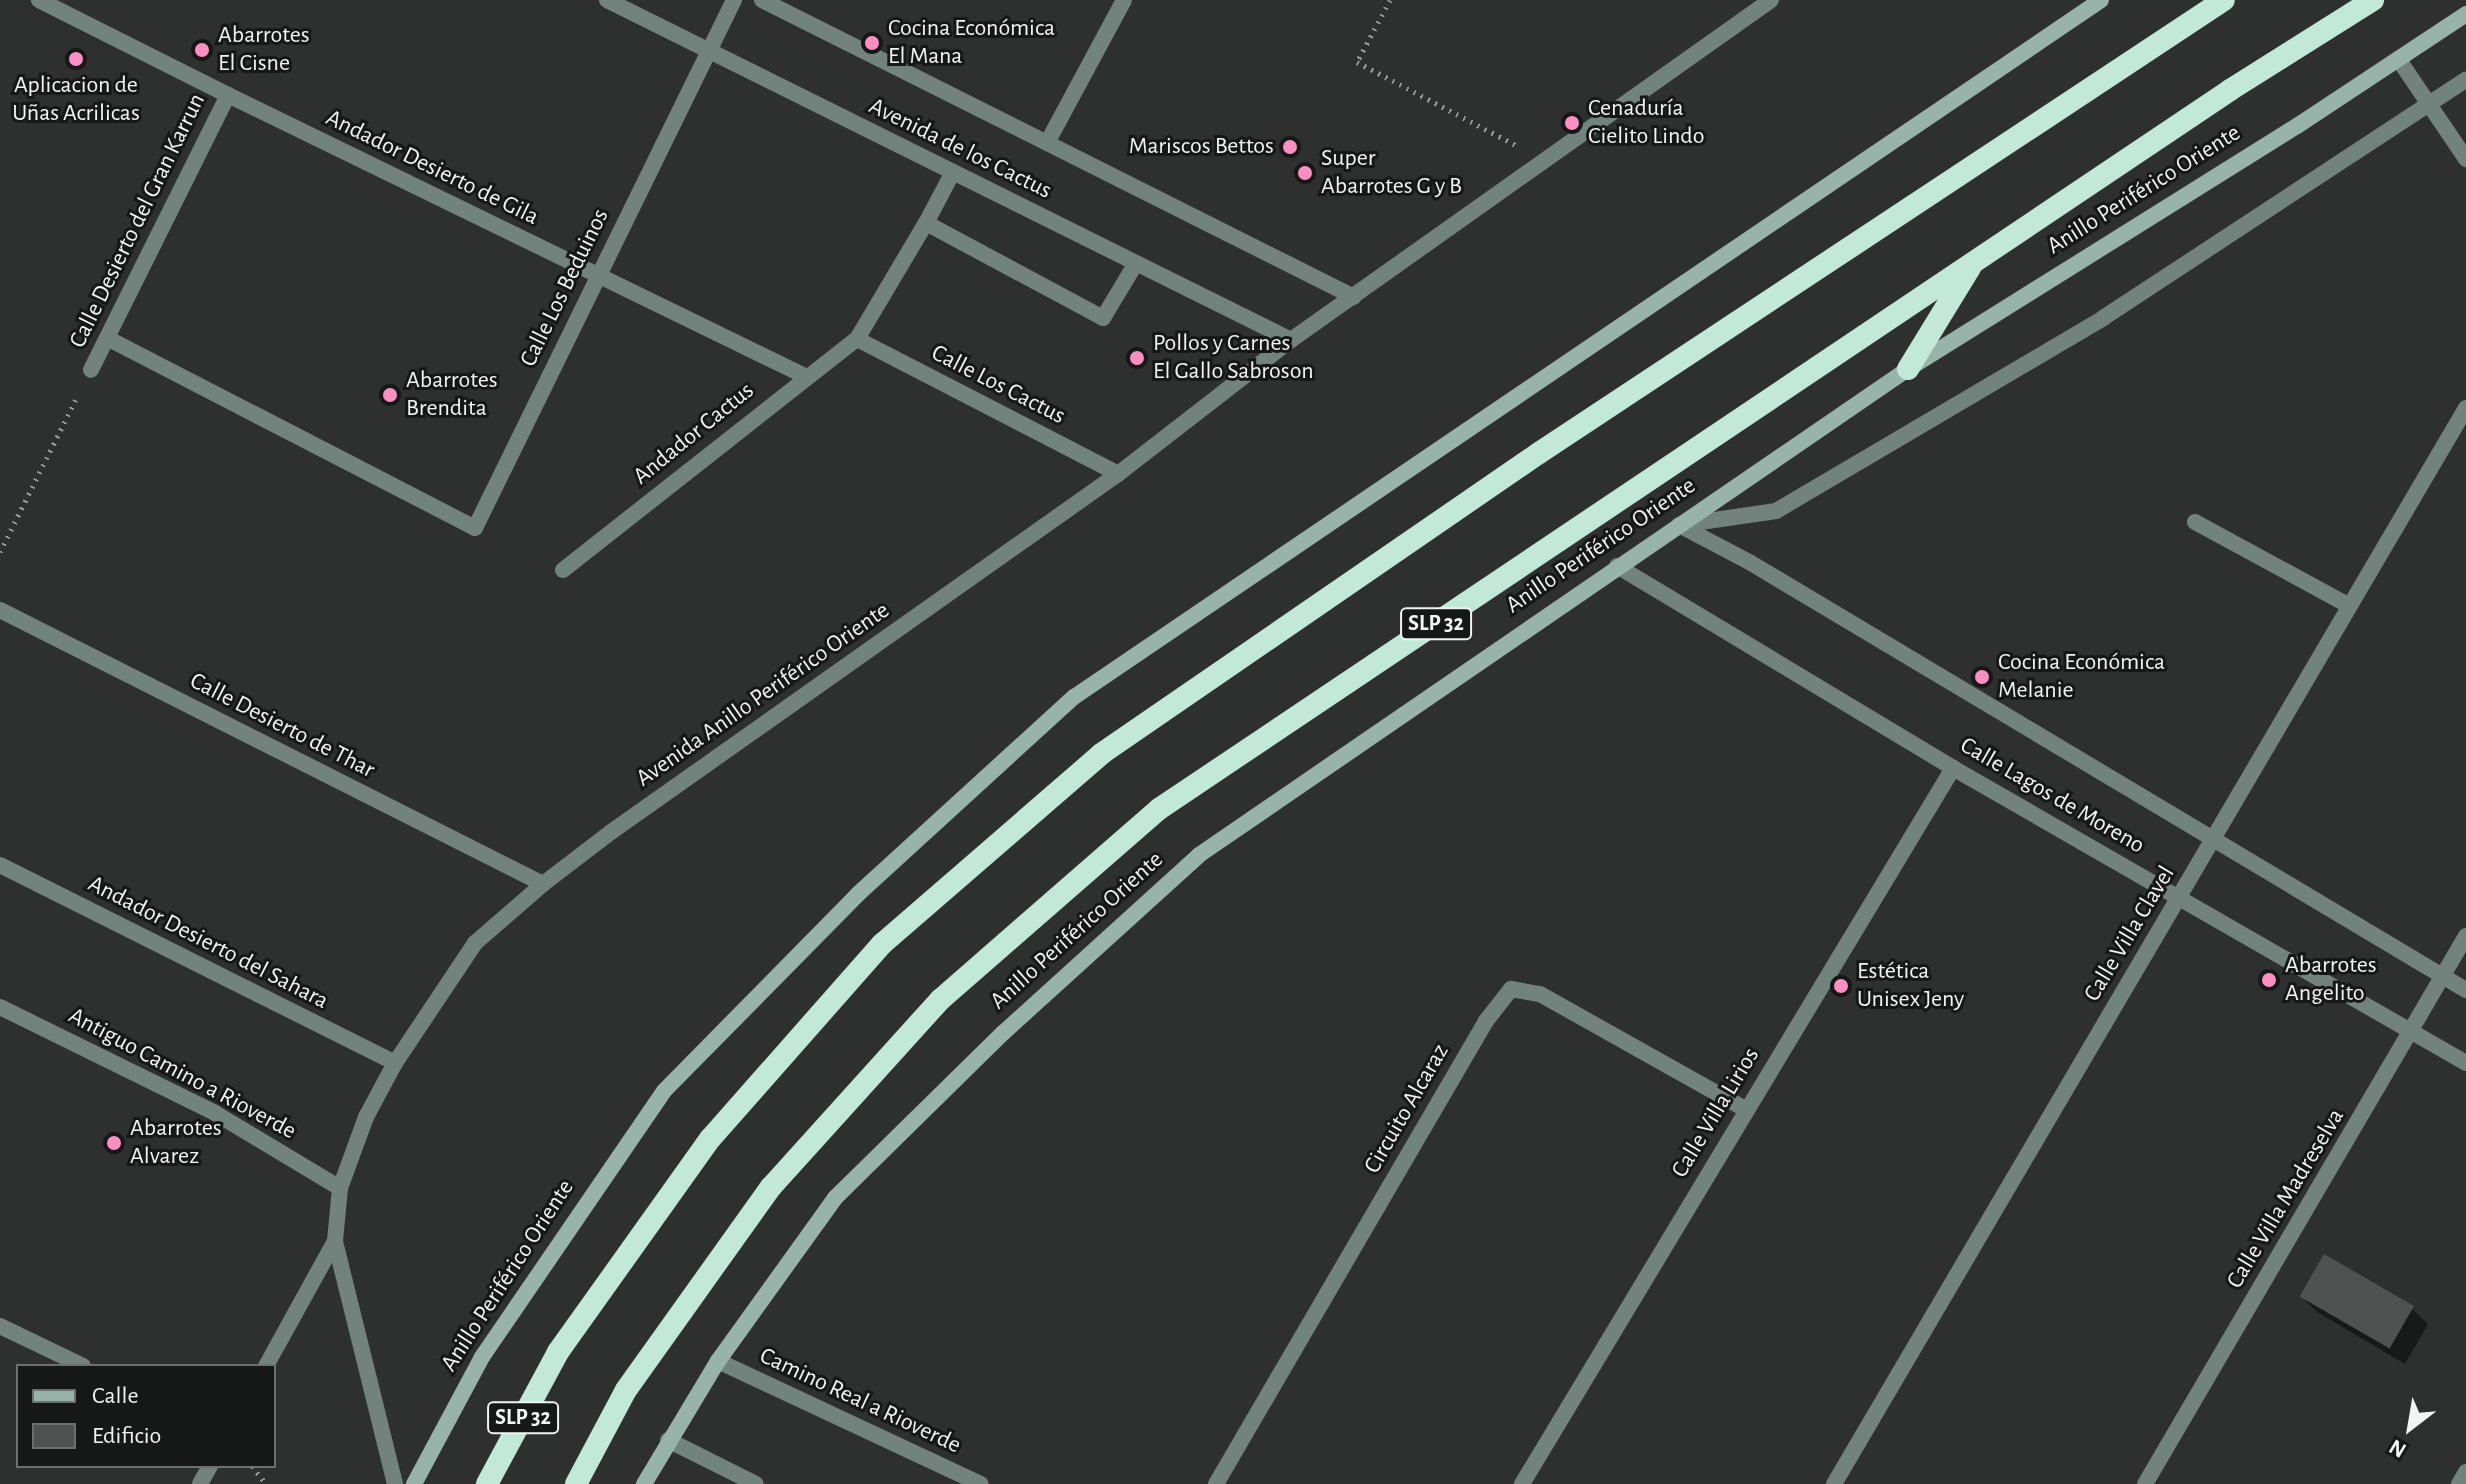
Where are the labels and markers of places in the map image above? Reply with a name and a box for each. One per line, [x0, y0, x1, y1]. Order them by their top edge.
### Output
place label: Cocina Económica El Mana [888, 15, 1055, 71]
place label: Abarrotes El Cisne [218, 22, 310, 78]
marker: Cocina Económica El Mana [863, 34, 881, 52]
marker: Abarrotes El Cisne [193, 41, 211, 59]
marker: Aplicacion de Uñas Acrilicas [67, 50, 85, 68]
place label: Aplicacion de Uñas Acrilicas [12, 72, 140, 128]
place label: Cenaduría Cielito Lindo [1588, 95, 1705, 151]
marker: Cenaduría Cielito Lindo [1563, 114, 1581, 132]
place label: Mariscos Bettos [1129, 133, 1274, 161]
marker: Mariscos Bettos [1281, 138, 1299, 156]
place label: Super Abarrotes G y B [1321, 145, 1462, 201]
marker: Super Abarrotes G y B [1296, 164, 1314, 182]
place label: Pollos y Carnes El Gallo Sabroson [1153, 330, 1314, 386]
marker: Pollos y Carnes El Gallo Sabroson [1128, 349, 1146, 367]
place label: Abarrotes Brendita [406, 367, 498, 423]
marker: Abarrotes Brendita [381, 386, 399, 404]
place label: Cocina Económica Melanie [1998, 649, 2165, 705]
marker: Cocina Económica Melanie [1973, 668, 1991, 686]
place label: Abarrotes Angelito [2285, 952, 2377, 1008]
place label: Estética Unisex Jeny [1857, 958, 1964, 1014]
marker: Abarrotes Angelito [2260, 971, 2278, 989]
marker: Estética Unisex Jeny [1832, 977, 1850, 995]
place label: Abarrotes Alvarez [130, 1115, 222, 1171]
marker: Abarrotes Alvarez [105, 1134, 123, 1152]

